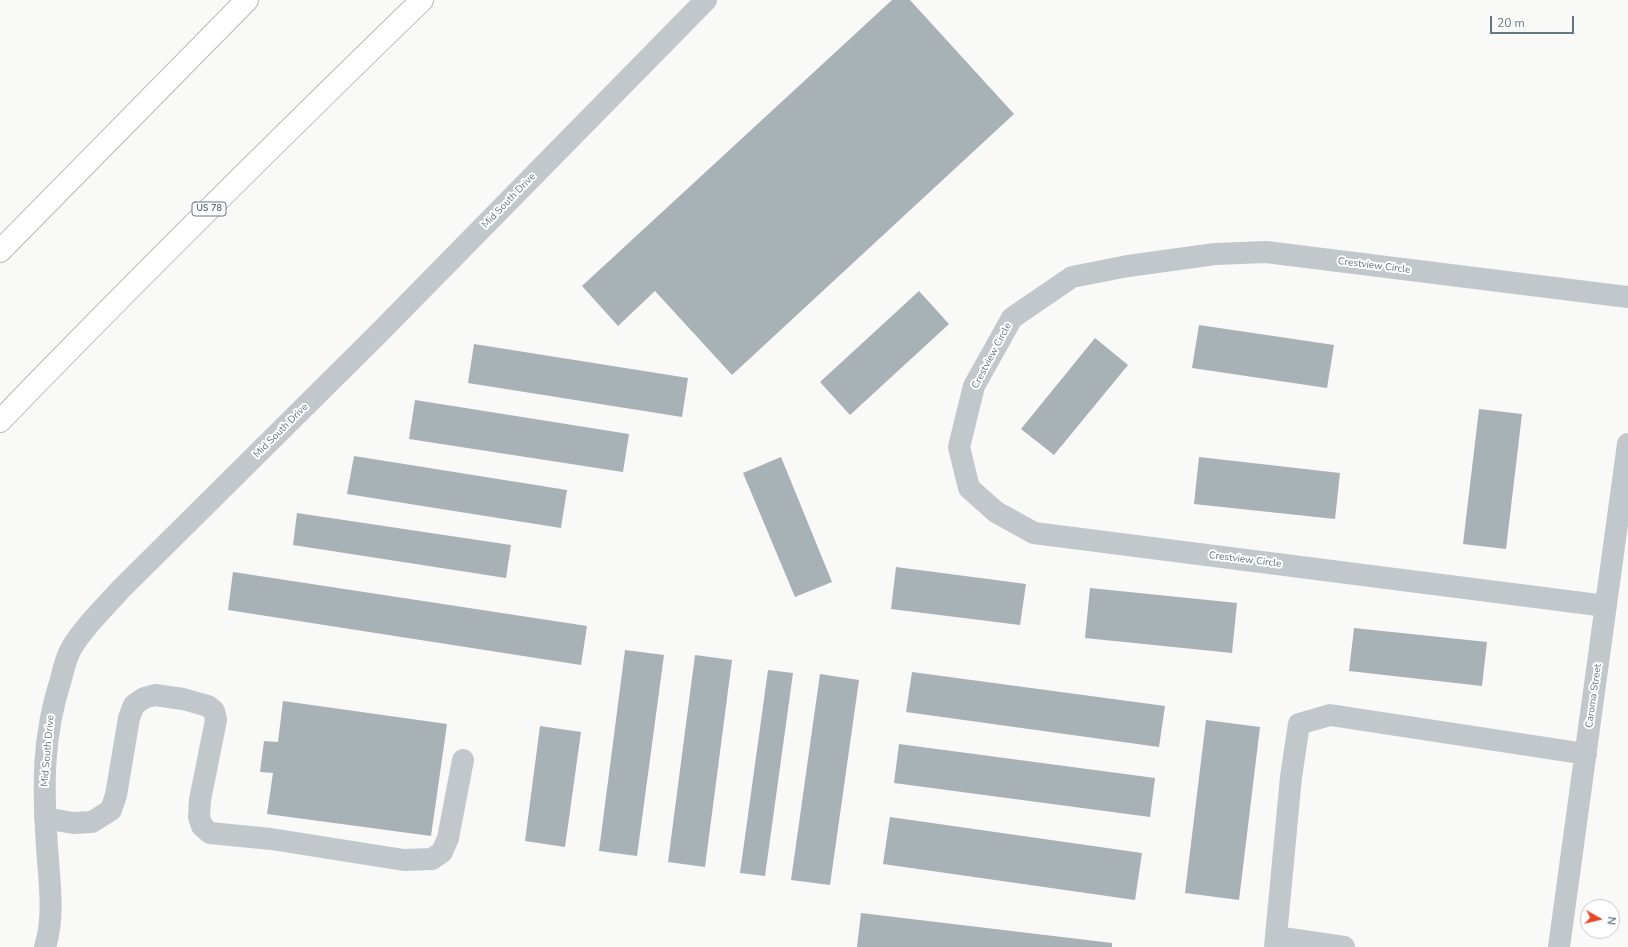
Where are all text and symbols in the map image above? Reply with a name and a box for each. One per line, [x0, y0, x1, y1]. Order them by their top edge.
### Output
scale bar [1492, 8, 1576, 34]
text: 20 m [1497, 15, 1525, 31]
street label: Mid South Drive [480, 171, 538, 231]
road number: US 78 [192, 202, 226, 216]
street label: Crestview Circle [1337, 256, 1411, 276]
street label: Crestview Circle [970, 321, 1014, 391]
street label: Mid South Drive [251, 401, 311, 461]
street label: Crestview Circle [1208, 550, 1282, 570]
street label: Caroma Street [1584, 663, 1604, 729]
street label: Mid South Drive [39, 715, 57, 787]
north arrow [1580, 899, 1620, 939]
text: N [1603, 915, 1619, 926]

